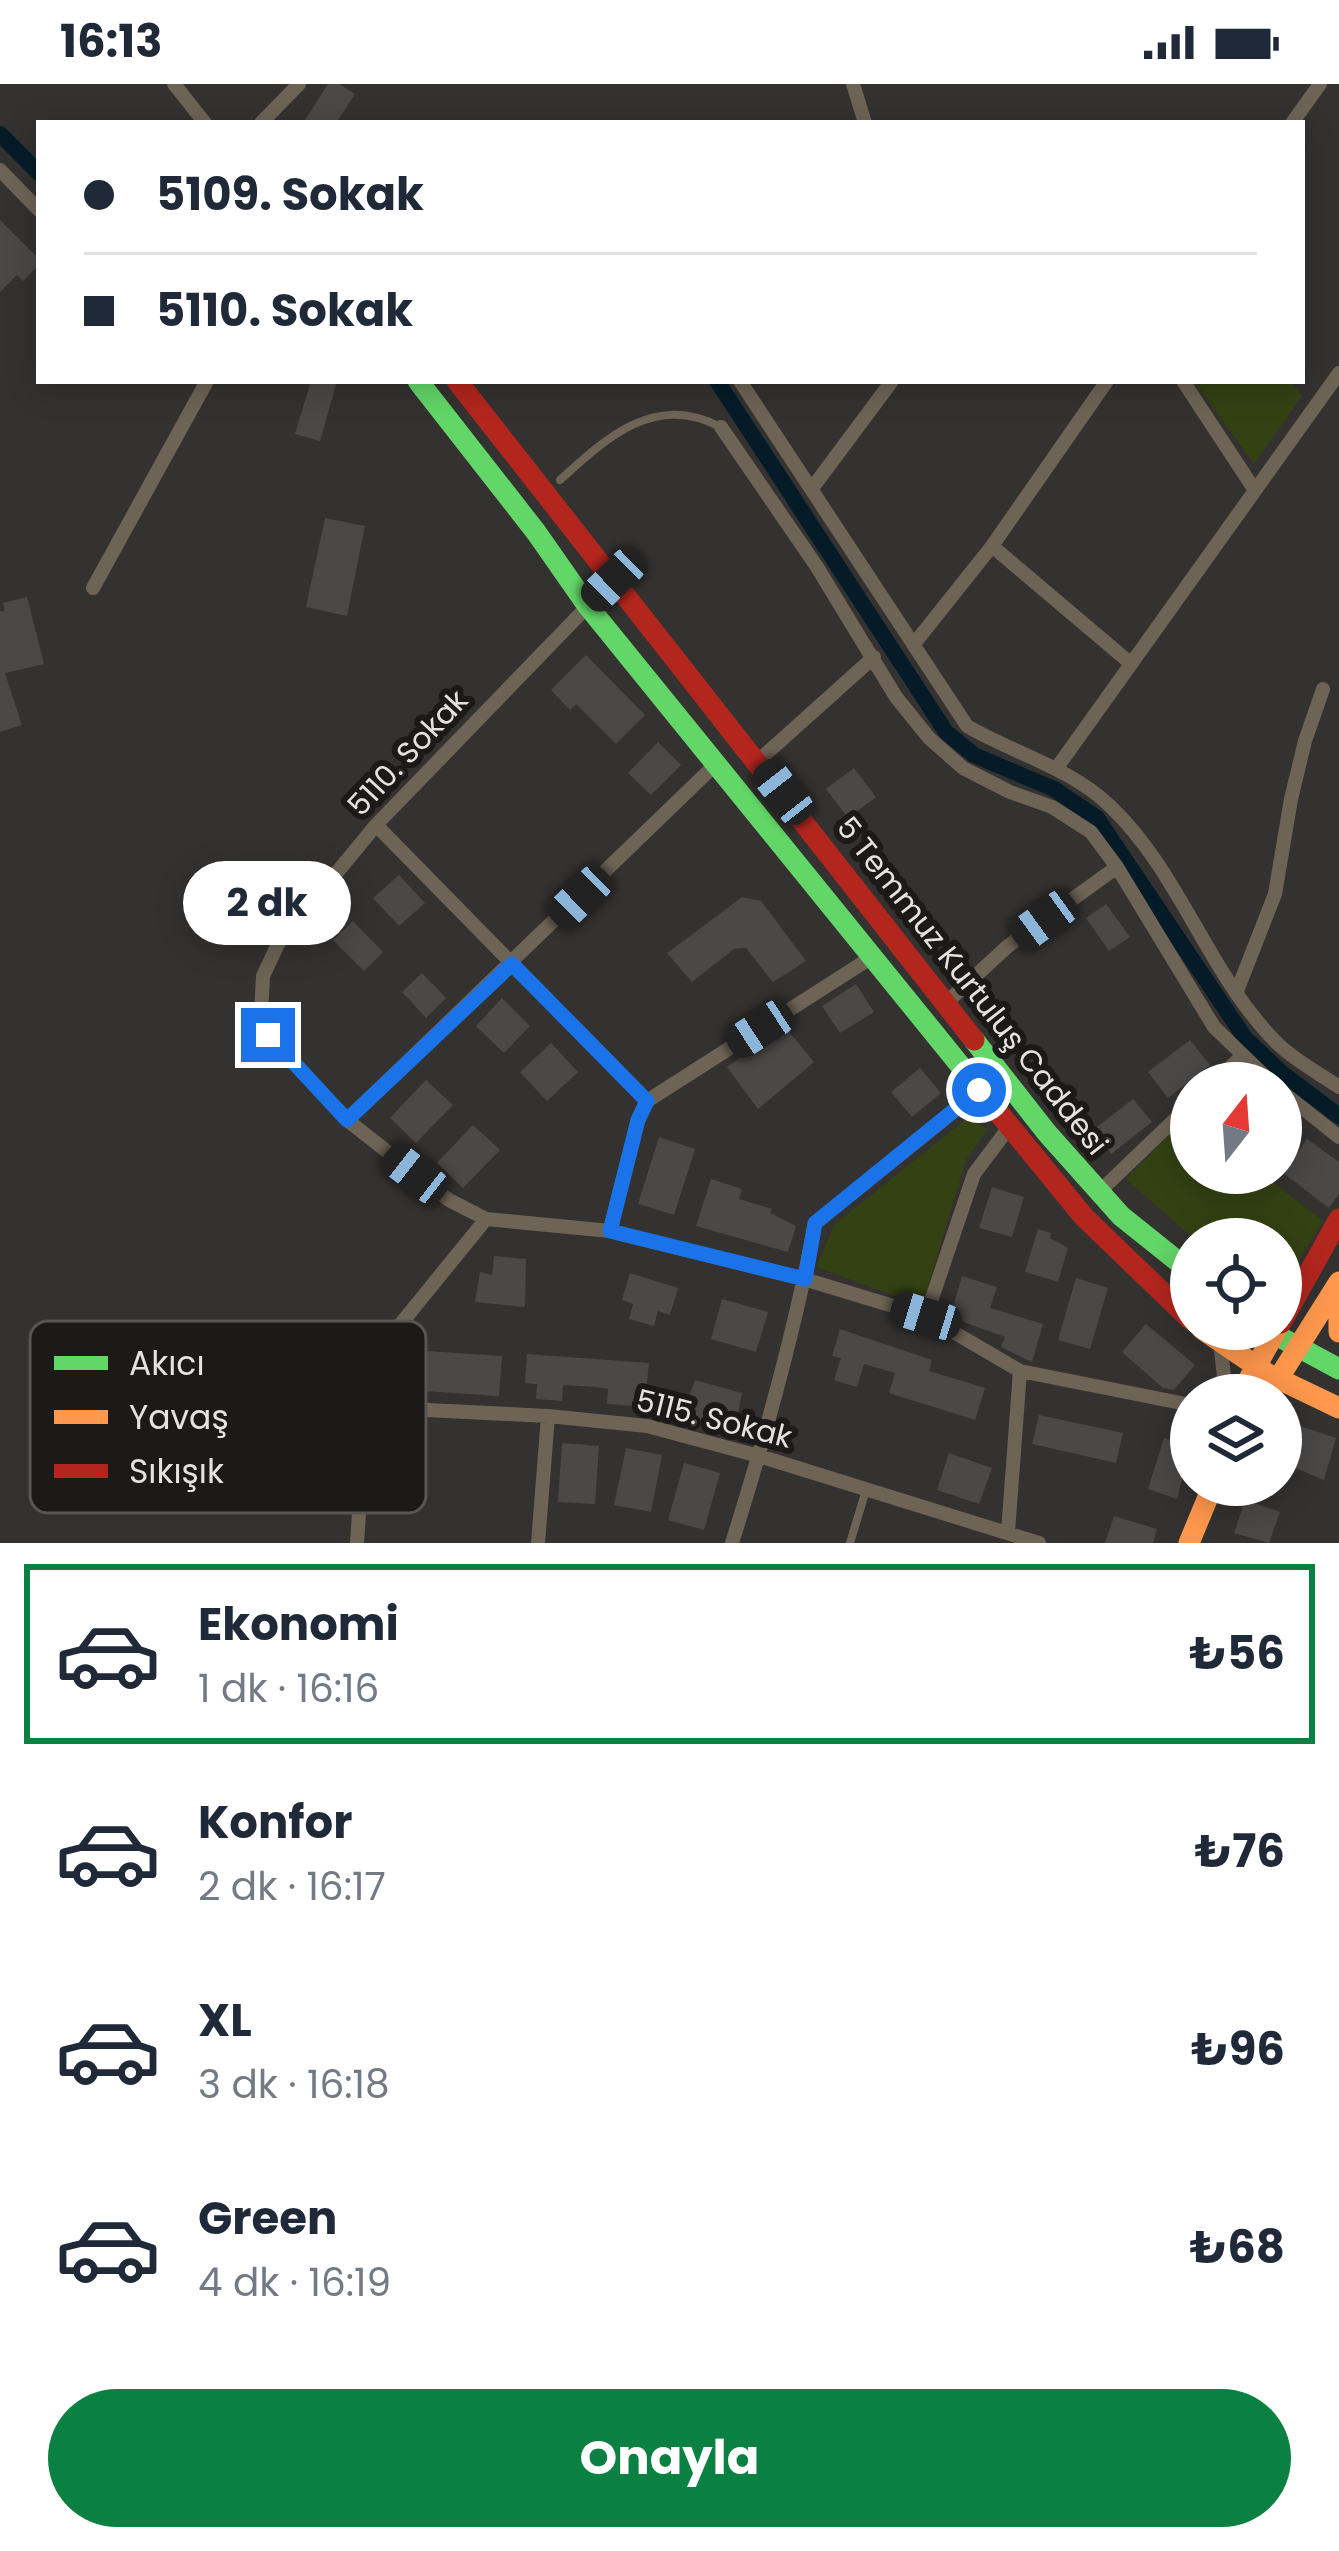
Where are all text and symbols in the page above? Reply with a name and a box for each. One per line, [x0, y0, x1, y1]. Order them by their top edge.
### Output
text: 16:13 [60, 10, 163, 73]
text: 5109. Sokak [156, 163, 424, 226]
text: 5110. Sokak [156, 279, 413, 342]
car [575, 542, 651, 618]
street label: 5110. Sokak [338, 679, 478, 826]
car [747, 753, 819, 831]
street label: 5 Temmuz Kurtuluş Caddesi [827, 807, 1118, 1164]
car [542, 859, 618, 935]
callout: 2 dk [184, 861, 352, 945]
text: 2 dk [226, 875, 308, 930]
car [1004, 884, 1084, 956]
car [720, 994, 800, 1064]
route end [241, 1008, 295, 1062]
north arrow [1170, 1062, 1302, 1194]
map controls [1170, 1062, 1302, 1506]
route start [952, 1063, 1006, 1117]
car [376, 1138, 454, 1210]
button: locate [1170, 1218, 1302, 1350]
car [886, 1288, 966, 1344]
legend [30, 1321, 426, 1513]
text: Akıcı [129, 1340, 205, 1387]
button: layers [1170, 1374, 1302, 1506]
street label: 5115. Sokak [632, 1378, 797, 1459]
text: Yavaş [129, 1394, 229, 1441]
text: Sıkışık [129, 1448, 224, 1495]
text: Ekonomi [198, 1593, 399, 1656]
icon: car [54, 1600, 162, 1708]
text: ₺56 [1190, 1622, 1285, 1685]
text: 1 dk · 16:16 [198, 1661, 379, 1716]
text: Konfor [198, 1791, 353, 1854]
icon: car [54, 1798, 162, 1906]
text: ₺76 [1195, 1820, 1285, 1883]
text: 2 dk · 16:17 [198, 1859, 386, 1914]
text: XL [198, 1989, 252, 2052]
icon: car [54, 1996, 162, 2104]
text: ₺96 [1191, 2018, 1285, 2081]
text: 3 dk · 16:18 [198, 2057, 390, 2112]
text: Green [198, 2187, 337, 2250]
icon: car [54, 2194, 162, 2302]
text: ₺68 [1190, 2216, 1285, 2279]
text: 4 dk · 16:19 [198, 2255, 391, 2310]
button: Onayla [48, 2389, 1291, 2527]

